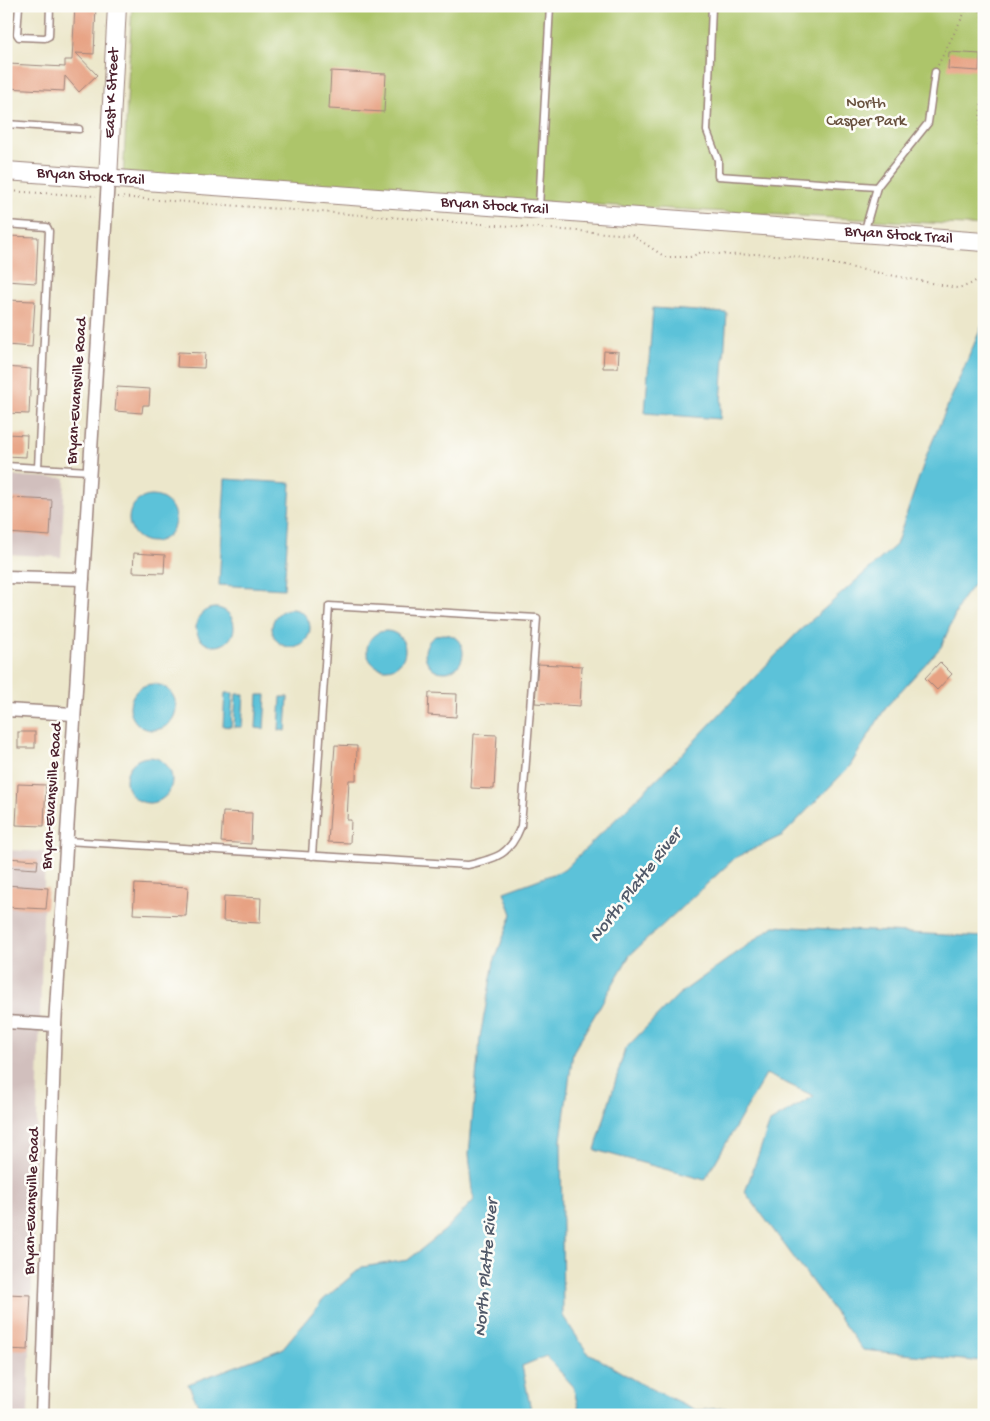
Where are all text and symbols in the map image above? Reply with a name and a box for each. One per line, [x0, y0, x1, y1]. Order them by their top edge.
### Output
street label: East K Street [101, 46, 124, 139]
park label: North Casper Park [826, 95, 908, 132]
street label: Bryan Stock Trail [35, 164, 146, 191]
street label: Bryan Stock Trail [439, 193, 549, 220]
street label: Bryan Stock Trail [843, 222, 953, 249]
street label: Bryan-Evansville Road [63, 315, 93, 466]
street label: Bryan-Evansville Road [38, 720, 68, 871]
water label: North Platte River [585, 822, 689, 947]
street label: Bryan-Evansville Road [21, 1125, 45, 1276]
water label: North Platte River [471, 1195, 504, 1338]

